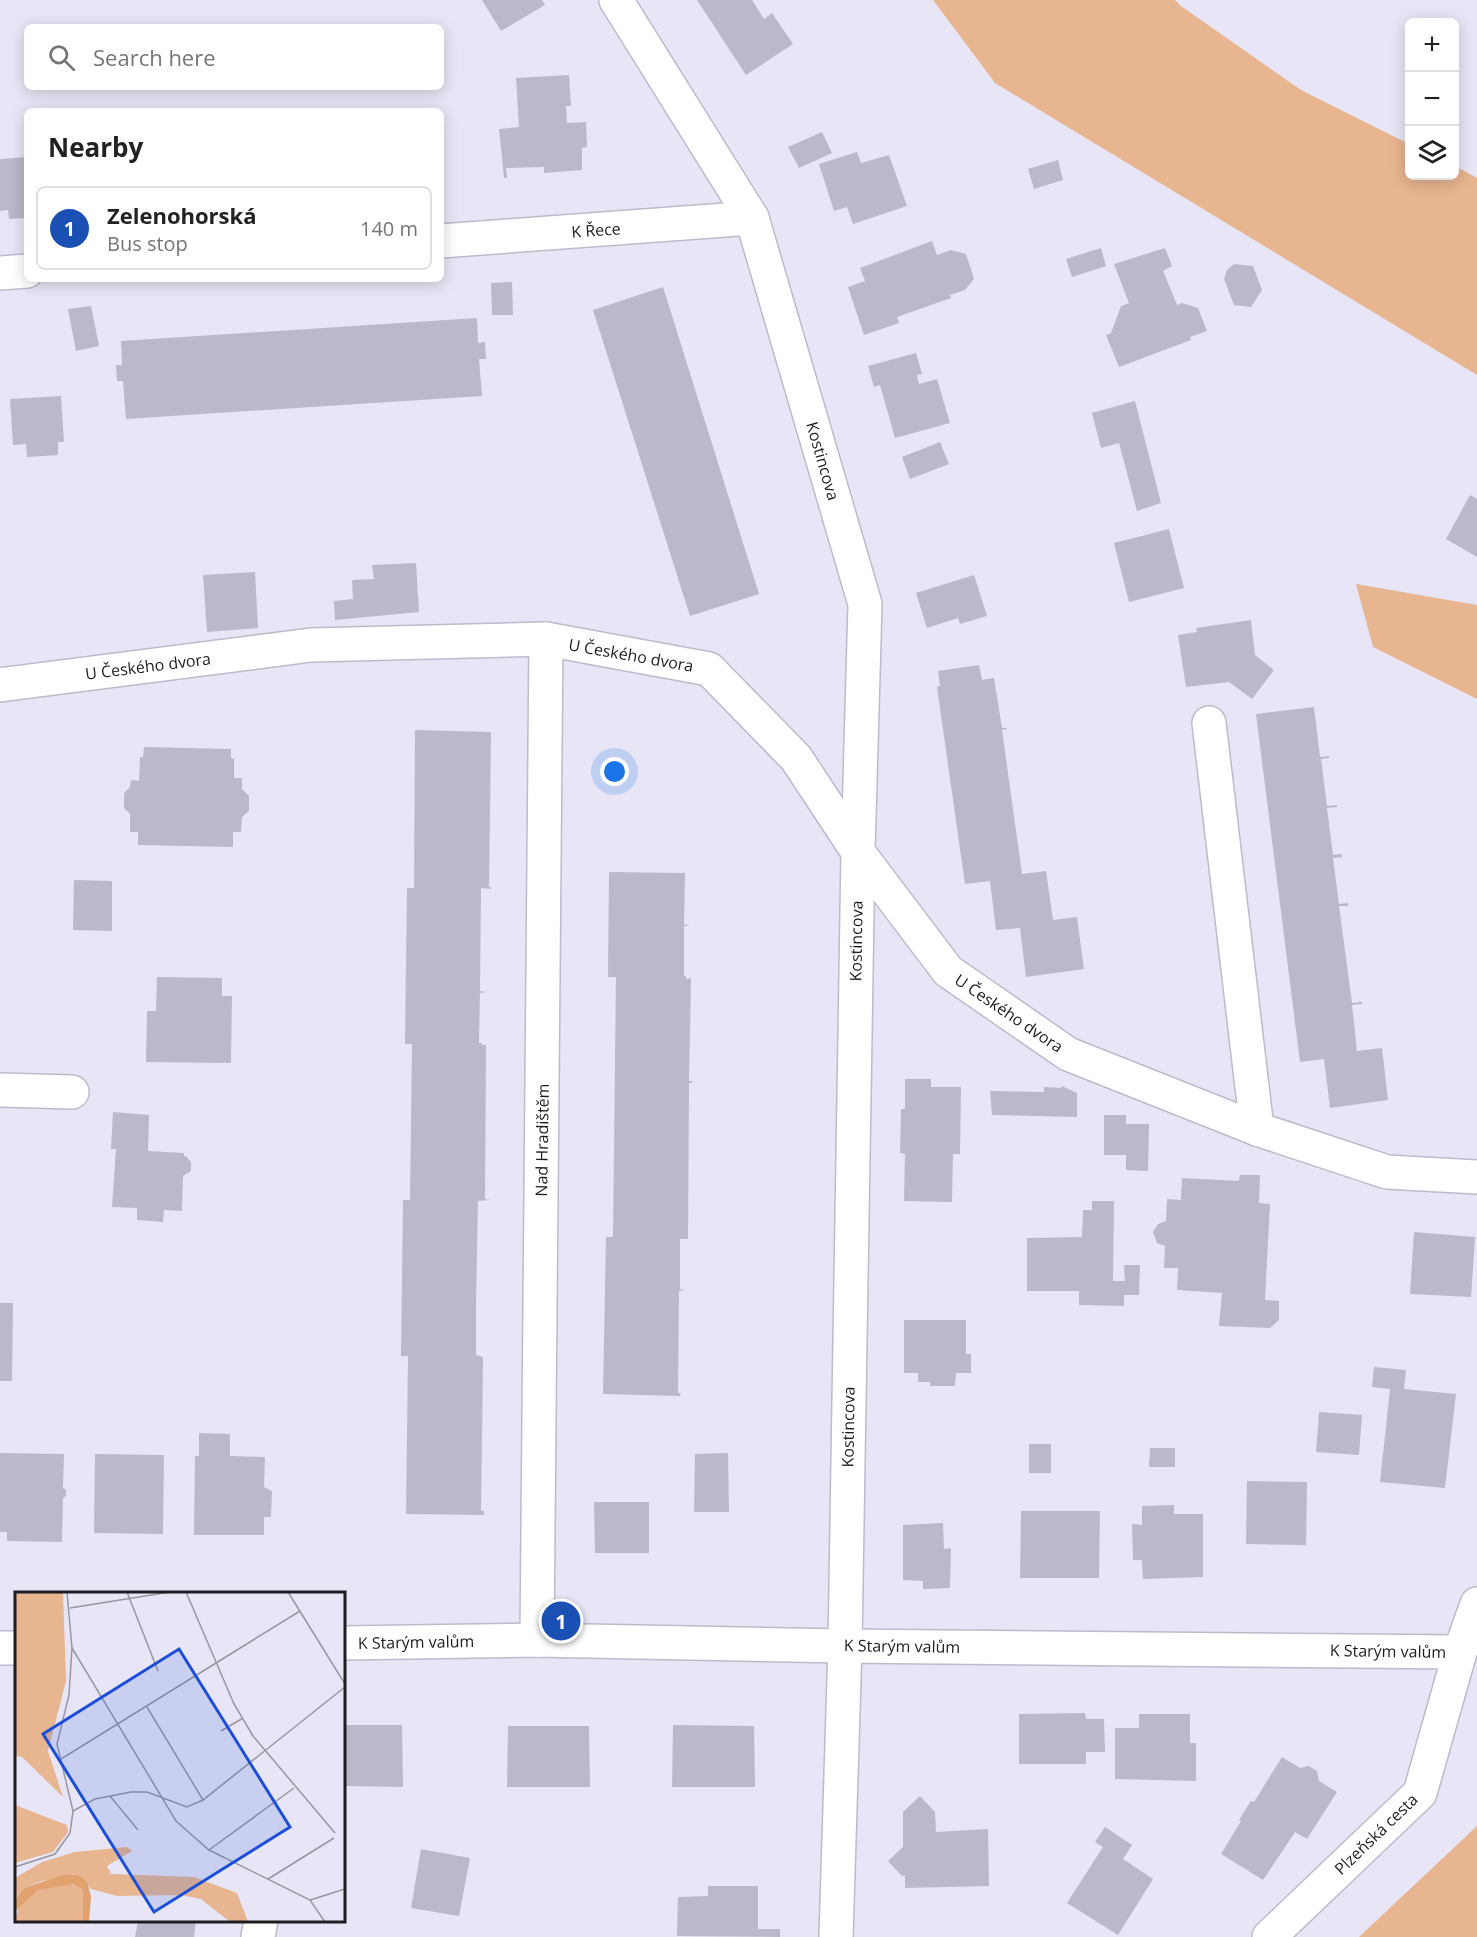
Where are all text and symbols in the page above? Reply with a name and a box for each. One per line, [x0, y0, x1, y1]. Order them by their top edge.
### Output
map controls [1405, 18, 1459, 180]
button: + [1405, 18, 1459, 72]
search box [24, 24, 444, 90]
icon: search [45, 41, 78, 74]
text: Search here [93, 42, 216, 72]
button: − [1405, 72, 1459, 126]
button: layers [1405, 126, 1459, 180]
text: Nearby [48, 129, 143, 165]
text: Zelenohorská [107, 200, 256, 230]
text: 1 [64, 215, 75, 242]
text: 140 m [360, 215, 418, 242]
street label: K Řece [571, 217, 621, 243]
text: Bus stop [107, 230, 188, 257]
street label: Kostincova [801, 419, 845, 503]
street label: U Českého dvora [567, 633, 695, 677]
street label: U Českého dvora [84, 647, 212, 685]
your location [600, 757, 629, 786]
street label: Kostincova [844, 900, 868, 982]
street label: U Českého dvora [950, 969, 1068, 1057]
street label: Nad Hradištěm [530, 1083, 554, 1197]
street label: Kostincova [836, 1386, 860, 1468]
inset map [15, 1592, 345, 1922]
pin: 1 [542, 1598, 580, 1644]
street label: K Starým valům [358, 1630, 474, 1654]
street label: K Starým valům [844, 1634, 960, 1658]
street label: K Starým valům [1330, 1639, 1446, 1663]
street label: Plzeňská cesta [1330, 1789, 1422, 1879]

